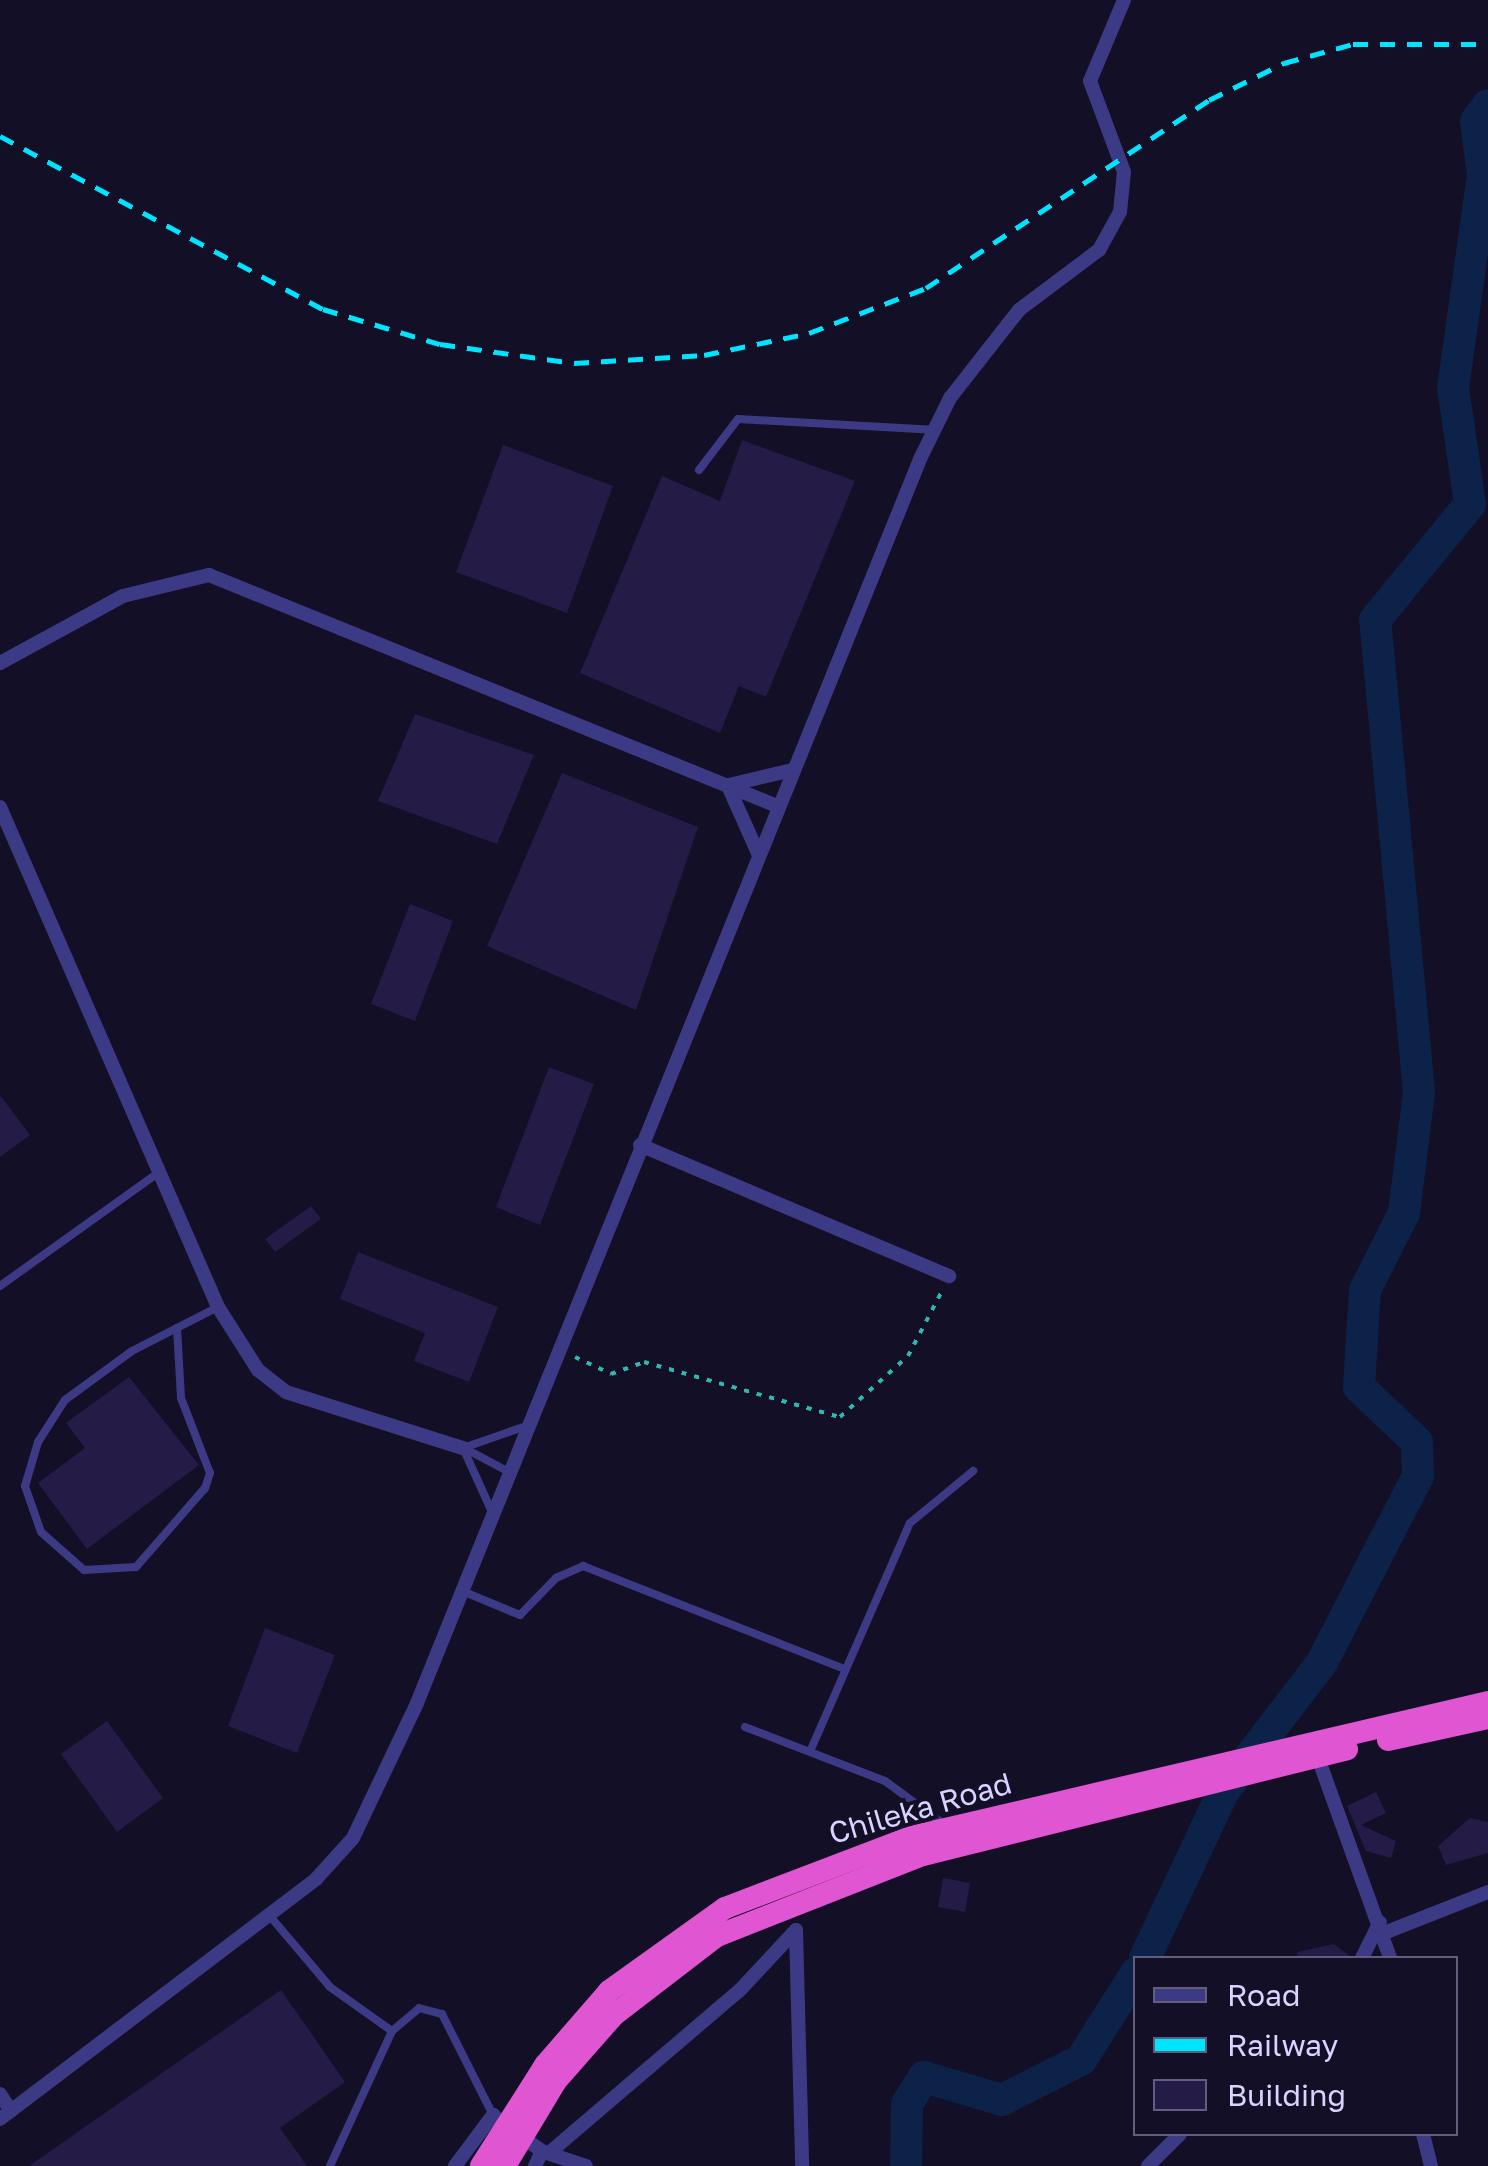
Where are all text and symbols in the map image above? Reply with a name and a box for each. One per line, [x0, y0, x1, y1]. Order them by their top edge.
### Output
street label: Chileka Road [825, 1765, 1015, 1851]
legend [1133, 1956, 1458, 2136]
text: Road [1227, 1977, 1301, 2013]
text: Railway [1227, 2027, 1338, 2063]
text: Building [1227, 2077, 1346, 2113]

